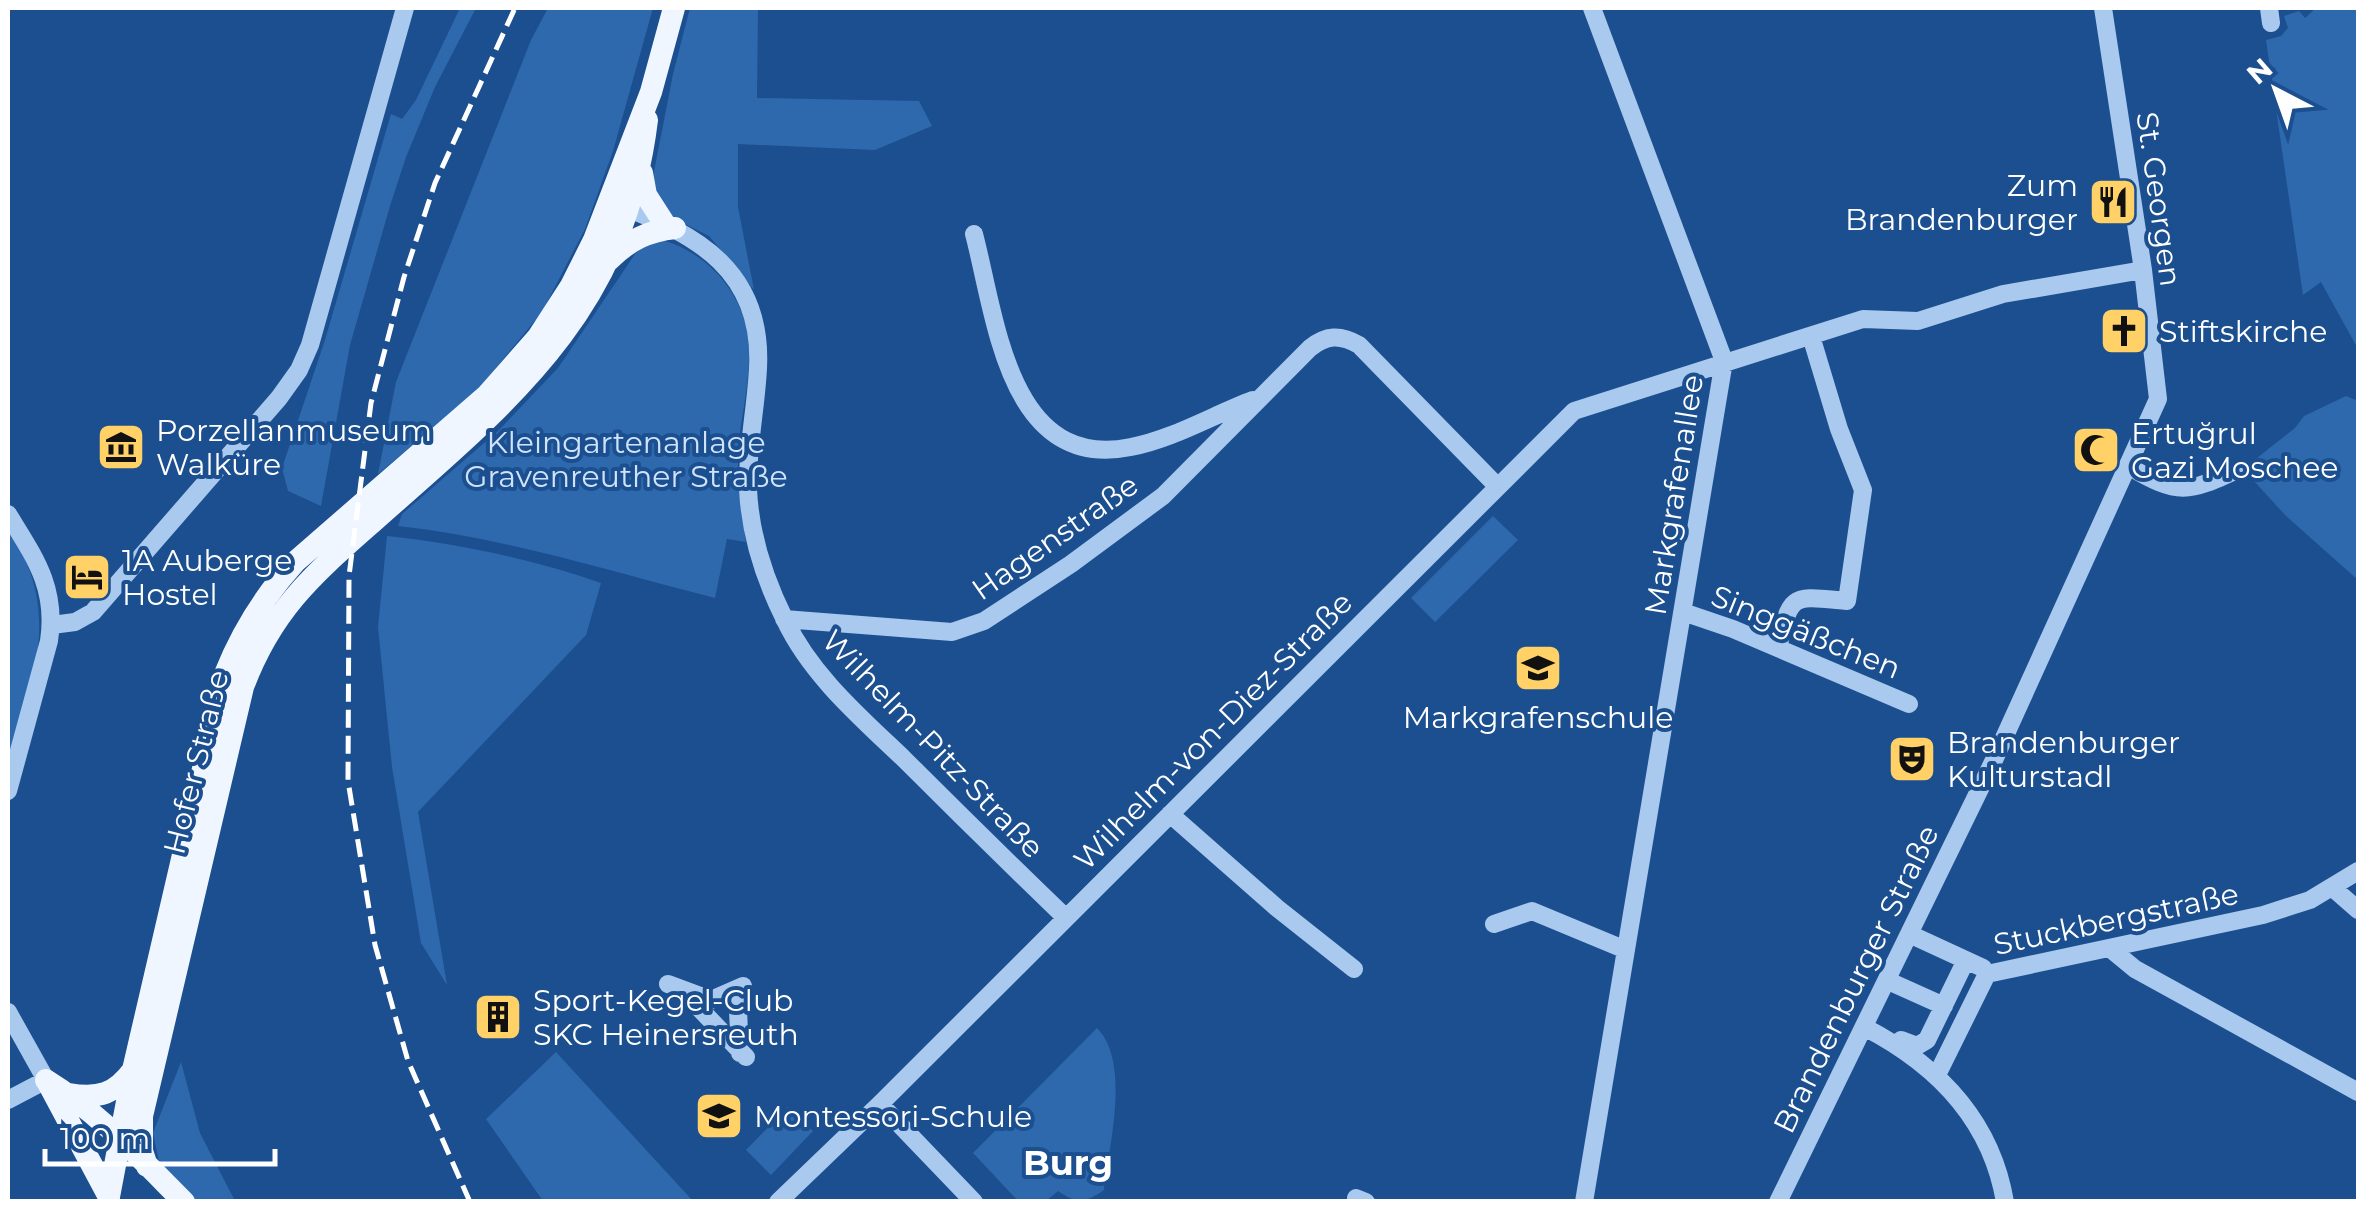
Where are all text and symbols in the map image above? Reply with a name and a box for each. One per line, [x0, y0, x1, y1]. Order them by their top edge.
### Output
north arrow [2226, 40, 2326, 140]
text: N [2240, 51, 2279, 91]
street label: St. Georgen [2128, 109, 2190, 289]
place label: Zum Brandenburger [1845, 167, 2078, 238]
restaurant icon: Zum Brandenburger [2087, 176, 2139, 228]
church icon: Stiftskirche [2098, 305, 2150, 357]
place label: Stiftskirche [2159, 313, 2327, 350]
street label: Markgrafenallee [1637, 372, 1711, 618]
place label: Porzellanmuseum Walküre [156, 412, 432, 483]
place label: Ertuğrul Gazi Moschee [2131, 415, 2338, 486]
museum icon: Porzellanmuseum Walküre [95, 421, 147, 473]
park label: Kleingartenanlage Gravenreuther Straße [464, 424, 788, 495]
mosque icon: Ertuğrul Gazi Moschee [2070, 424, 2122, 476]
street label: Hagenstraße [965, 466, 1145, 608]
place label: 1A Auberge Hostel [122, 542, 292, 613]
hotel icon: 1A Auberge Hostel [61, 551, 113, 603]
street label: Singgäßchen [1706, 577, 1906, 687]
street label: Wilhelm-von-Diez-Straße [1066, 584, 1360, 878]
street label: Wilhelm-Pitz-Straße [814, 622, 1052, 866]
school or university icon: Markgrafenschule [1512, 642, 1564, 694]
street label: Hofer Straße [155, 666, 237, 858]
place label: Markgrafenschule [1403, 699, 1673, 736]
place label: Brandenburger Kulturstadl [1947, 724, 2180, 795]
theatre icon: Brandenburger Kulturstadl [1886, 733, 1938, 785]
street label: Brandenburger Straße [1765, 819, 1947, 1139]
street label: Stuckbergstraße [1990, 875, 2242, 963]
place label: Sport-Kegel-Club SKC Heinersreuth [533, 982, 799, 1053]
building icon: Sport-Kegel-Club SKC Heinersreuth [472, 991, 524, 1043]
school or university icon: Montessori-Schule [693, 1090, 745, 1142]
place label: Montessori-Schule [754, 1098, 1032, 1135]
scale bar [45, 1104, 275, 1166]
text: 100 m [60, 1120, 150, 1157]
district label: Burg [1023, 1141, 1113, 1184]

